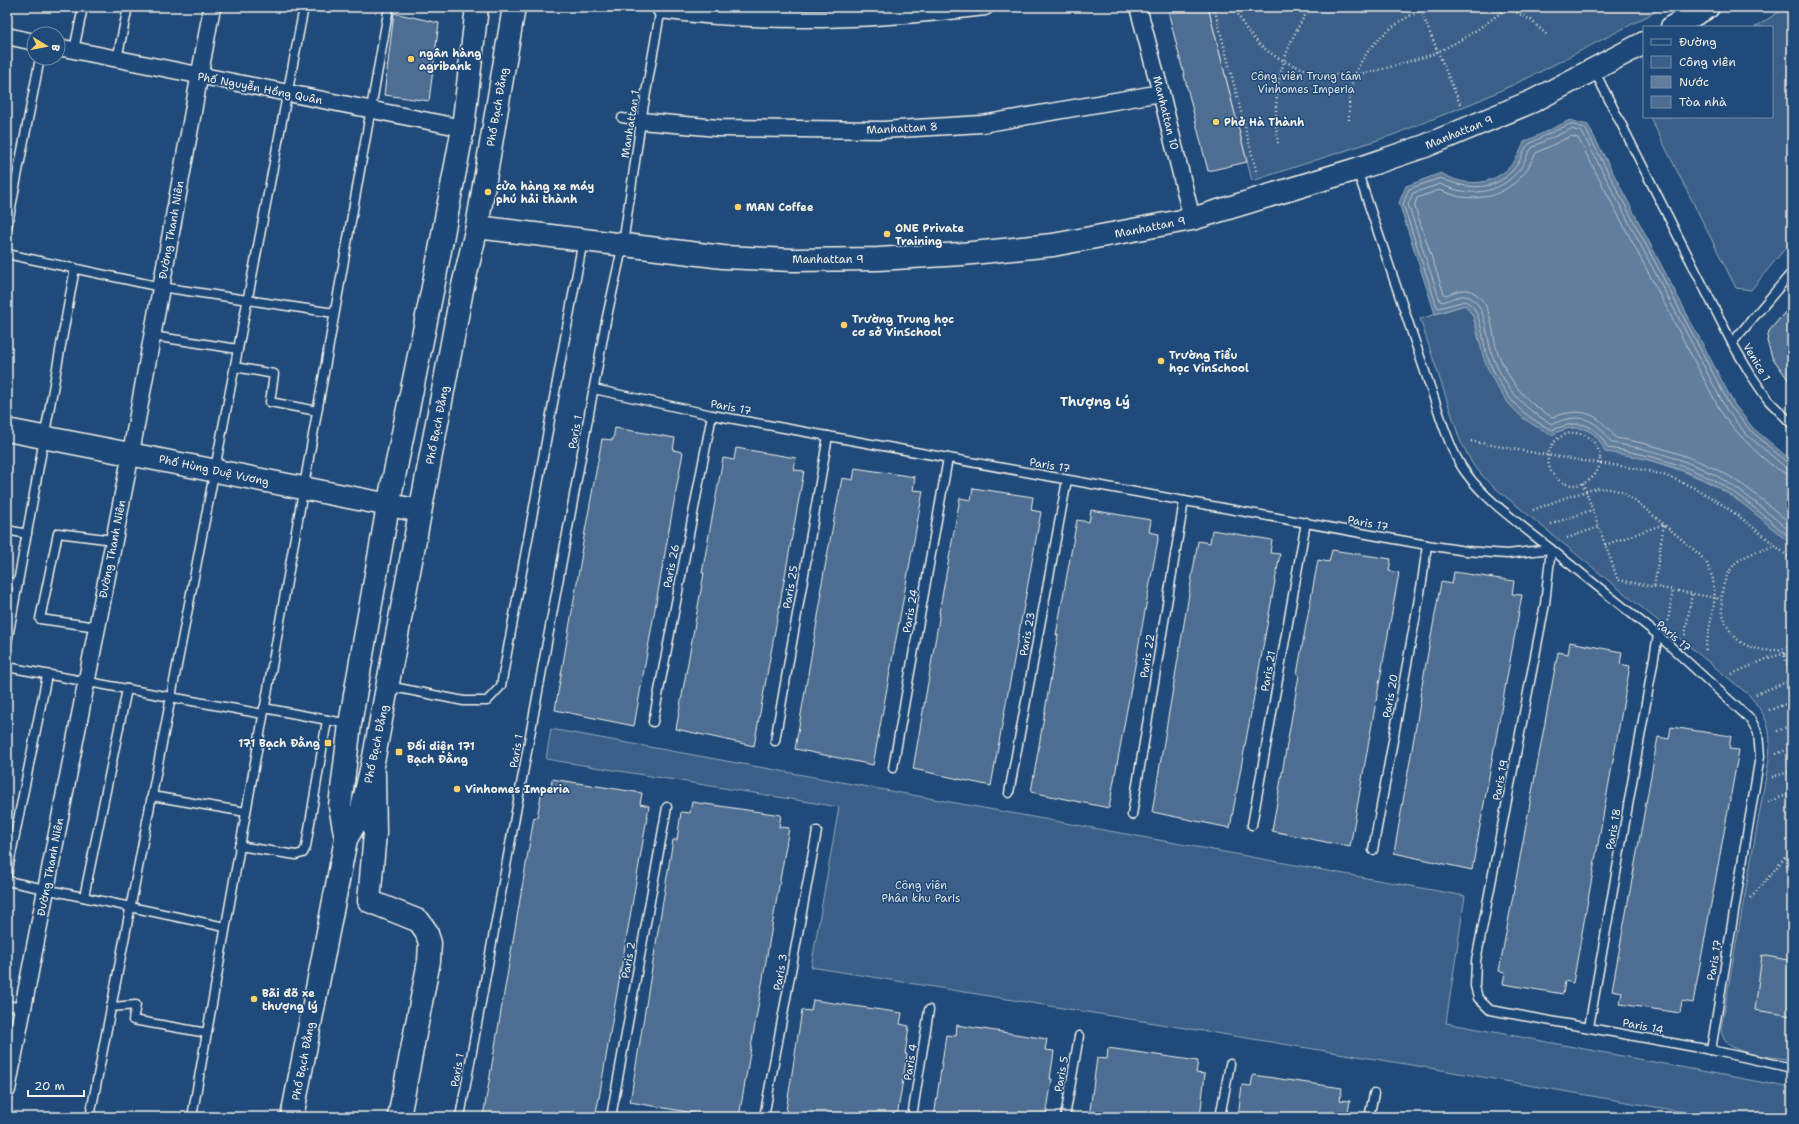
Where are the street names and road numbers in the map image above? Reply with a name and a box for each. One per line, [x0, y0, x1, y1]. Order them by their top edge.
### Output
street label: Phố Bạch Đằng [483, 66, 512, 148]
street label: Phố Nguyễn Hồng Quân [196, 69, 324, 108]
street label: Manhattan 10 [1149, 74, 1182, 152]
street label: Manhattan 1 [618, 89, 643, 159]
street label: Manhattan 9 [1423, 112, 1495, 153]
street label: Manhattan 8 [866, 119, 938, 138]
street label: Đường Thanh Niên [155, 179, 188, 281]
street label: Manhattan 9 [1113, 213, 1187, 242]
street label: Manhattan 9 [792, 252, 864, 267]
street label: Venice 1 [1739, 340, 1774, 384]
street label: Phố Bạch Đằng [423, 384, 453, 466]
street label: Paris 17 [709, 396, 753, 419]
street label: Paris 1 [565, 414, 586, 450]
street label: Phố Hùng Duệ Vương [157, 451, 271, 490]
street label: Paris 17 [1028, 455, 1072, 477]
street label: Đường Thanh Niên [96, 498, 129, 599]
street label: Paris 17 [1346, 512, 1390, 535]
street label: Paris 26 [660, 543, 683, 589]
street label: Paris 25 [779, 564, 802, 610]
street label: Paris 24 [899, 588, 922, 634]
street label: Paris 23 [1016, 611, 1039, 657]
street label: Paris 17 [1653, 617, 1694, 656]
street label: Paris 22 [1137, 633, 1158, 679]
street label: Paris 21 [1258, 650, 1279, 693]
street label: Paris 20 [1379, 673, 1402, 719]
street label: Phố Bạch Đằng [361, 703, 392, 785]
street label: Paris 1 [506, 733, 527, 769]
street label: Paris 19 [1489, 758, 1512, 802]
street label: Paris 18 [1602, 807, 1624, 851]
street label: Đường Thanh Niên [34, 816, 67, 917]
street label: Paris 17 [1704, 938, 1726, 982]
street label: Paris 2 [618, 940, 639, 980]
street label: Paris 3 [770, 952, 791, 992]
street label: Paris 14 [1621, 1015, 1665, 1038]
street label: Phố Bạch Đằng [289, 1020, 319, 1102]
street label: Paris 4 [900, 1042, 921, 1082]
street label: Paris 1 [447, 1052, 468, 1088]
street label: Paris 5 [1051, 1055, 1072, 1093]

